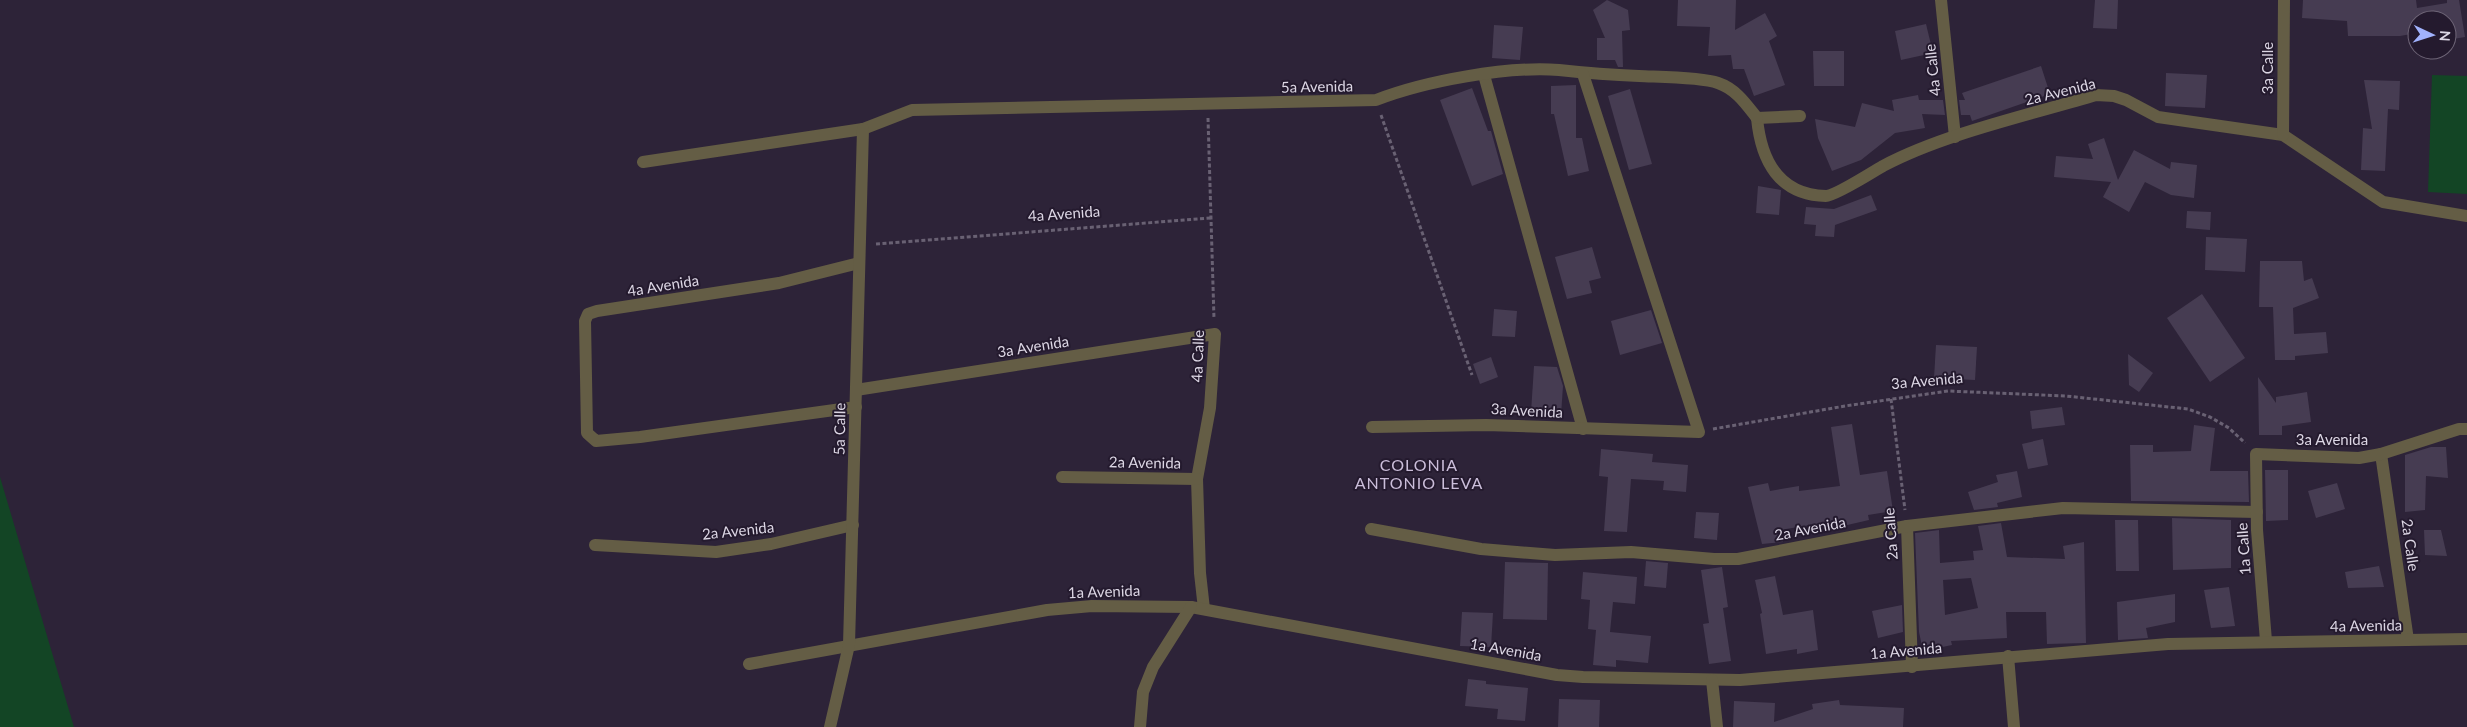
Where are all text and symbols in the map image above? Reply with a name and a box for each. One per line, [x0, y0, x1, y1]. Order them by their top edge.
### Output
north arrow [2407, 10, 2457, 60]
text: N [2437, 30, 2454, 42]
street label: 3a Calle [2258, 42, 2276, 94]
street label: 4a Calle [1920, 43, 1944, 97]
street label: 2a Avenida [2023, 74, 2097, 108]
street label: 5a Avenida [1281, 76, 1353, 96]
street label: 4a Avenida [1027, 201, 1101, 225]
street label: 4a Avenida [626, 270, 700, 300]
street label: 4a Calle [1187, 329, 1207, 383]
street label: 3a Avenida [996, 331, 1070, 361]
street label: 3a Avenida [1890, 368, 1964, 392]
street label: 3a Avenida [1490, 399, 1564, 421]
street label: 5a Calle [830, 403, 848, 455]
street label: 3a Avenida [2296, 430, 2368, 448]
street label: 2a Avenida [1109, 452, 1181, 472]
district label: COLONIA ANTONIO LEVA [1355, 455, 1483, 492]
street label: 2a Calle [1879, 507, 1901, 561]
street label: 2a Avenida [1773, 512, 1847, 544]
street label: 2a Avenida [701, 517, 775, 543]
street label: 2a Calle [2398, 518, 2424, 572]
street label: 1a Calle [2232, 522, 2254, 576]
street label: 1a Avenida [1068, 581, 1140, 601]
street label: 4a Avenida [2330, 615, 2402, 635]
street label: 1a Avenida [1469, 634, 1543, 664]
street label: 1a Avenida [1869, 638, 1943, 662]

